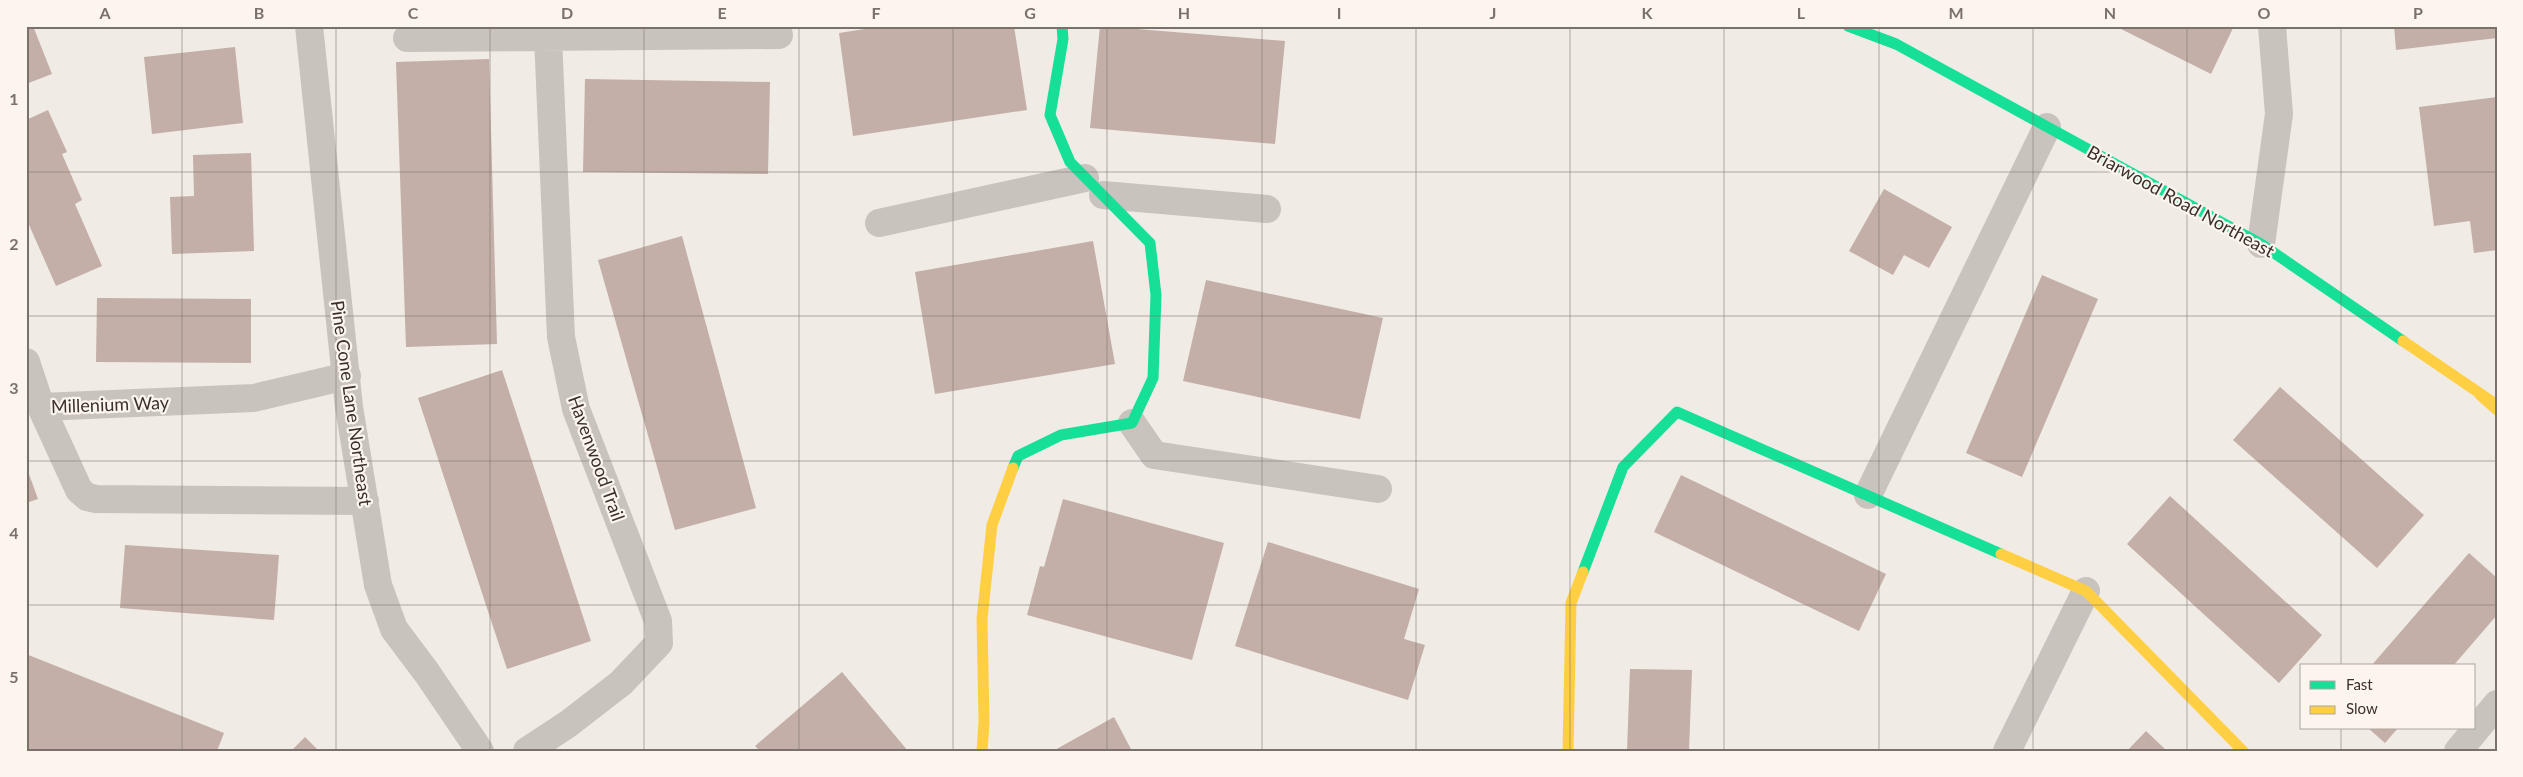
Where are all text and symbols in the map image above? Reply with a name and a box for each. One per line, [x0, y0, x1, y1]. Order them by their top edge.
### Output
text: A [98, 3, 111, 22]
text: B [254, 3, 264, 22]
text: C [408, 3, 419, 22]
text: D [561, 3, 573, 22]
text: E [717, 3, 727, 22]
text: F [871, 3, 881, 22]
text: G [1024, 3, 1036, 22]
text: H [1178, 3, 1190, 22]
text: I [1337, 3, 1341, 22]
text: J [1490, 3, 1496, 22]
text: K [1642, 3, 1654, 22]
text: L [1797, 3, 1806, 22]
text: M [1948, 3, 1964, 22]
text: N [2104, 3, 2116, 22]
text: O [2258, 3, 2271, 22]
text: P [2413, 3, 2423, 22]
text: 1 [9, 89, 19, 108]
street label: Briarwood Road Northeast [2083, 140, 2279, 262]
text: 2 [9, 234, 19, 253]
street label: Pine Cone Lane Northeast [327, 299, 377, 508]
text: 3 [9, 378, 19, 397]
street label: Millenium Way [51, 391, 170, 417]
street label: Havenwood Trail [564, 392, 630, 524]
text: 4 [9, 523, 19, 542]
legend [2300, 664, 2476, 730]
text: 5 [9, 667, 19, 686]
text: Fast [2346, 675, 2373, 693]
text: Slow [2346, 699, 2378, 717]

